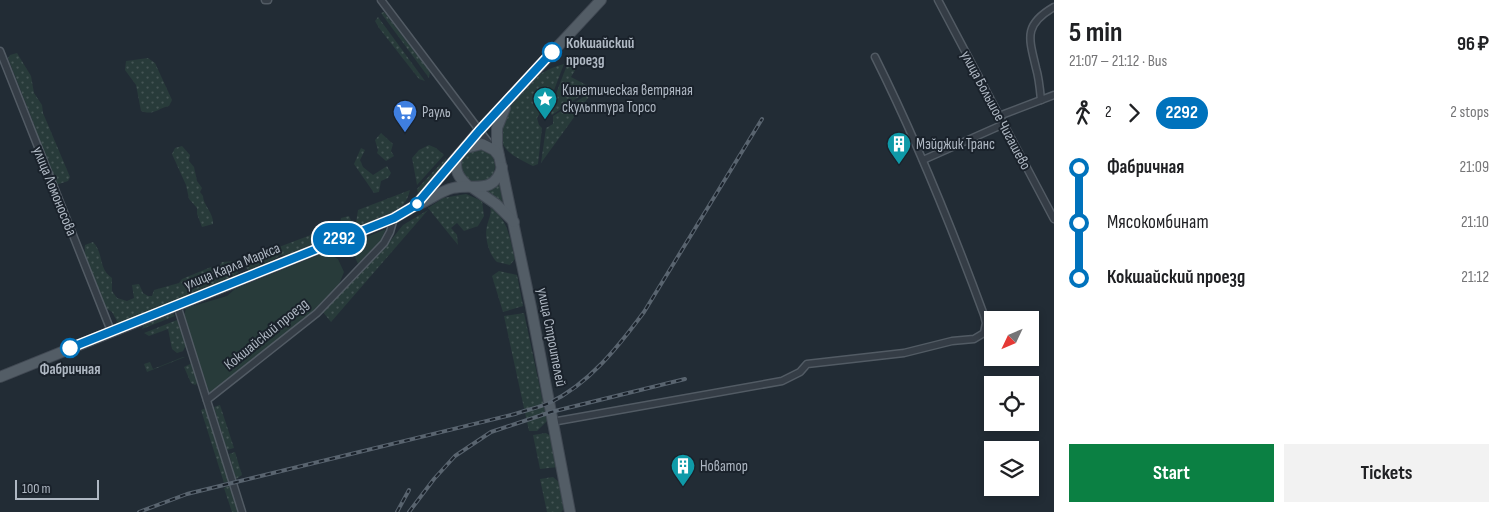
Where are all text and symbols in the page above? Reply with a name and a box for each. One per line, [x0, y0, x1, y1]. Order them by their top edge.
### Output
text: 5 min [1069, 16, 1122, 49]
text: 96 ₽ [1457, 33, 1489, 56]
place label: Кокшайский проезд [566, 34, 634, 70]
marker: Кокшайский проезд [542, 42, 562, 62]
street label: улица Большое Чигашево [956, 47, 1035, 173]
text: 21:07 – 21:12 · Bus [1069, 52, 1167, 71]
place label: Кинетическая ветряная скульптура Торсо [562, 81, 693, 117]
place icon: Кинетическая ветряная скульптура Торсо [532, 86, 558, 120]
supermarket icon: Рауль [392, 99, 418, 133]
icon: walk [1069, 99, 1097, 127]
icon: forward [1120, 99, 1148, 127]
text: 2292 [1166, 102, 1198, 123]
place label: Рауль [422, 103, 451, 122]
text: 2 [1105, 103, 1112, 122]
text: 2 stops [1450, 103, 1489, 122]
building icon: Мэйджик Транс [886, 131, 912, 165]
place label: Мэйджик Транс [916, 135, 995, 154]
street label: улица Ломоносова [28, 144, 81, 239]
text: Фабричная [1107, 156, 1184, 179]
text: 21:09 [1460, 158, 1489, 177]
unlabelled marker [410, 197, 424, 211]
text: Мясокомбинат [1107, 211, 1209, 234]
text: 21:10 [1461, 213, 1489, 232]
line badge: 2292 [304, 223, 374, 255]
text: 2292 [323, 228, 355, 249]
street label: улица Карла Маркса [181, 238, 283, 294]
text: Кокшайский проезд [1107, 266, 1245, 289]
text: 21:12 [1461, 268, 1489, 287]
street label: улица Строителей [533, 286, 570, 388]
street label: Кокшайский проезд [220, 295, 312, 374]
north arrow [984, 311, 1039, 366]
map controls [984, 311, 1039, 496]
marker: Фабричная [60, 338, 80, 358]
place label: Фабричная [39, 360, 101, 379]
button: locate [984, 376, 1039, 431]
button: layers [984, 441, 1039, 496]
button: Start [1069, 444, 1274, 502]
button: Tickets [1284, 444, 1489, 502]
building icon: Новатор [670, 453, 696, 487]
place label: Новатор [700, 457, 748, 476]
scale bar [15, 477, 99, 500]
text: 100 m [22, 480, 51, 497]

